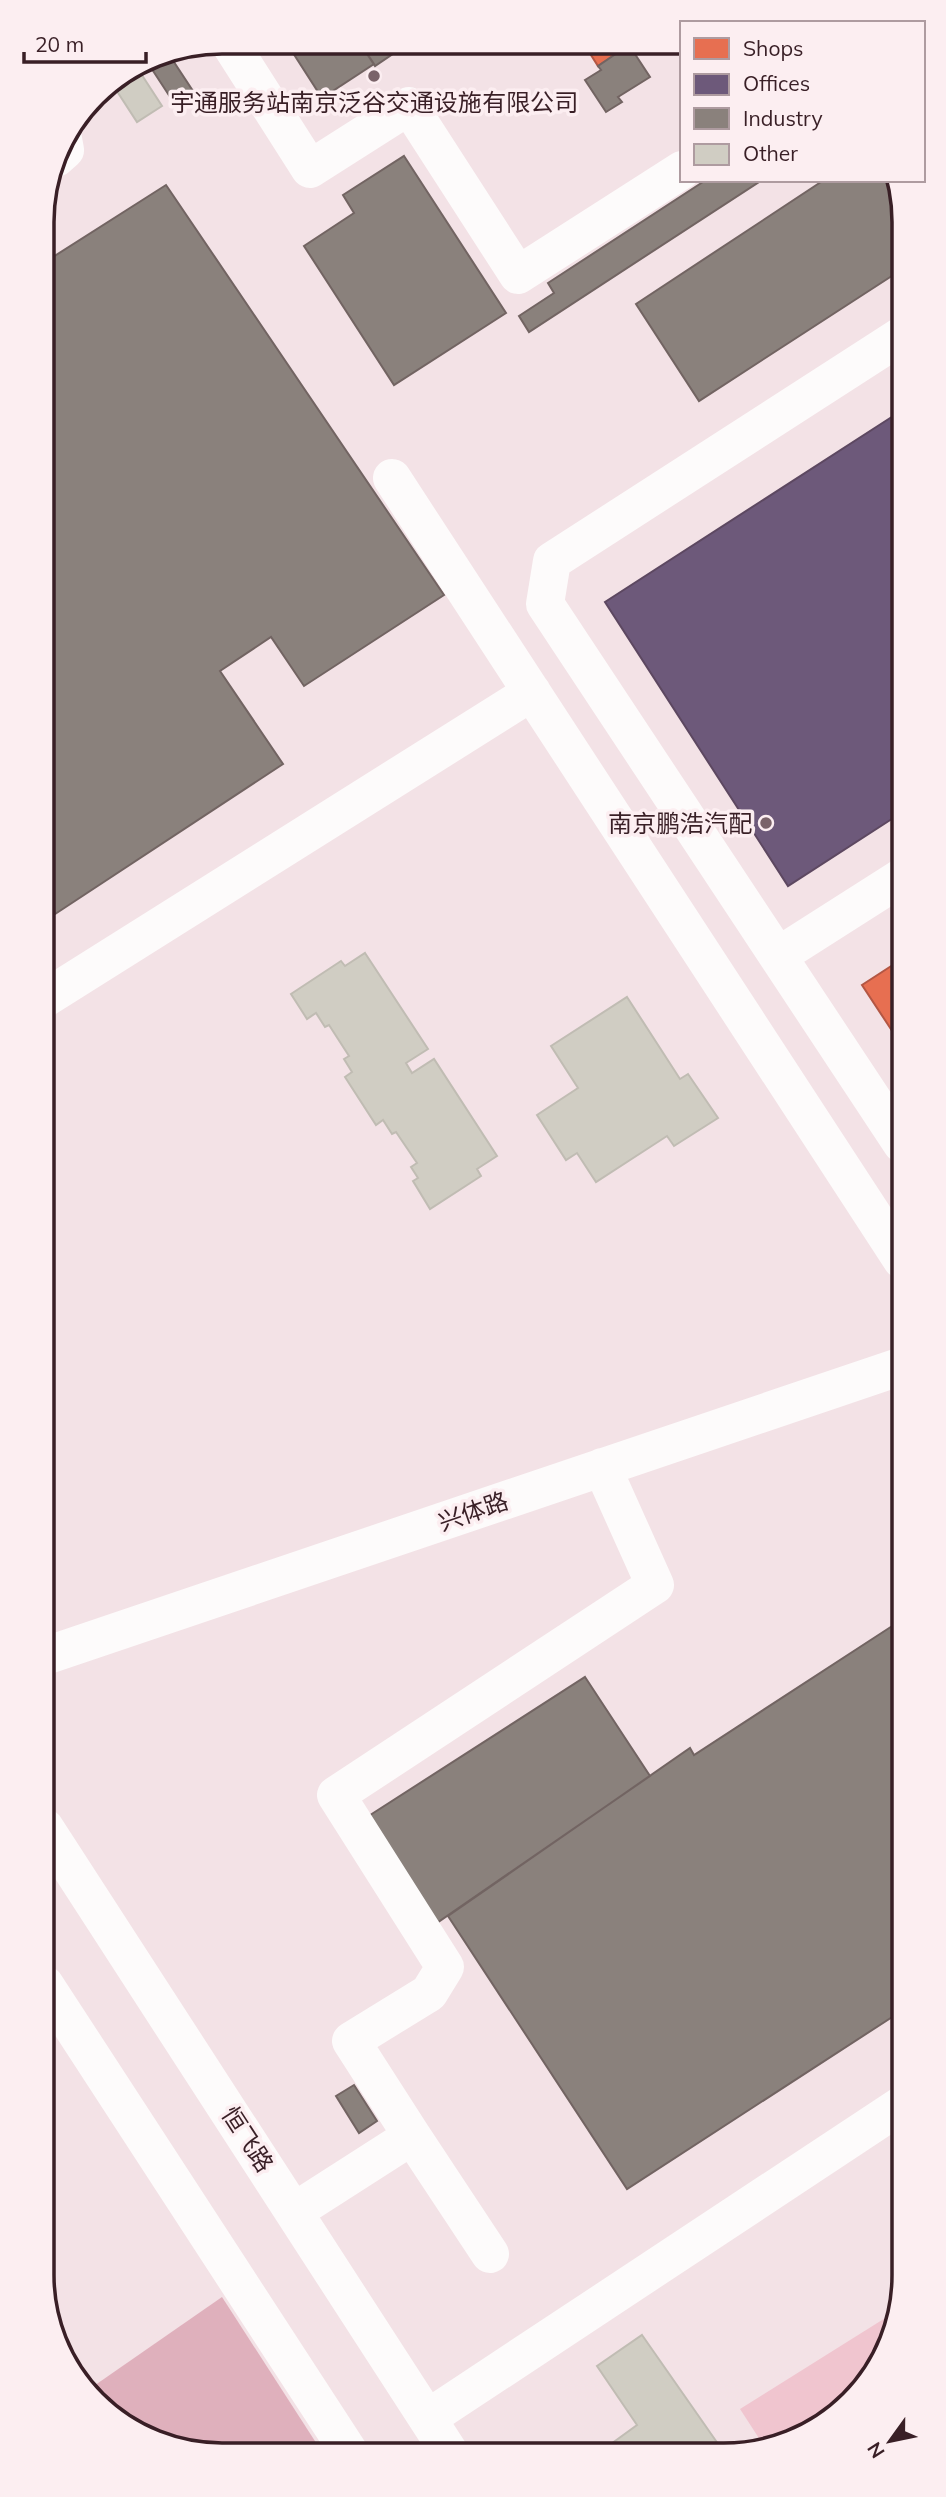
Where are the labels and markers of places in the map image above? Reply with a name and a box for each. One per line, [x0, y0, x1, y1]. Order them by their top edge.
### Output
marker: 宇通服务站南京泛谷交通设施有限公司 [366, 68, 382, 84]
place label: 宇通服务站南京泛谷交通设施有限公司 [170, 87, 578, 117]
place label: 南京鹏浩汽配 [608, 808, 752, 838]
marker: 南京鹏浩汽配 [758, 815, 774, 831]

